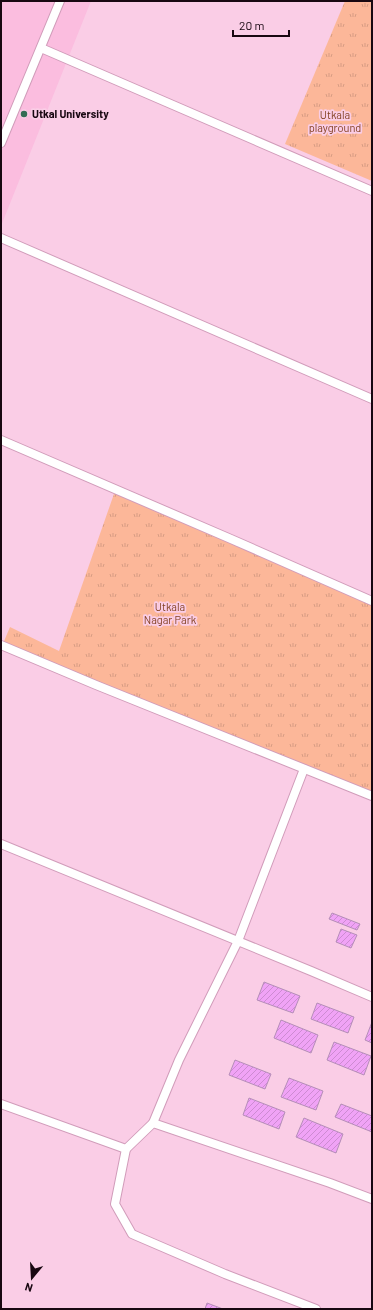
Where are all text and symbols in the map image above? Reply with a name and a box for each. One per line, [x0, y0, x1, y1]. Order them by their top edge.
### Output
scale bar [233, 12, 289, 38]
text: 20 m [239, 18, 265, 32]
place label: Utkal University [32, 107, 109, 120]
park label: Utkala playground [309, 108, 361, 134]
marker: Utkal University [19, 109, 29, 119]
park label: Utkala Nagar Park [144, 600, 197, 626]
north arrow [12, 1258, 52, 1298]
text: N [23, 1281, 34, 1295]

